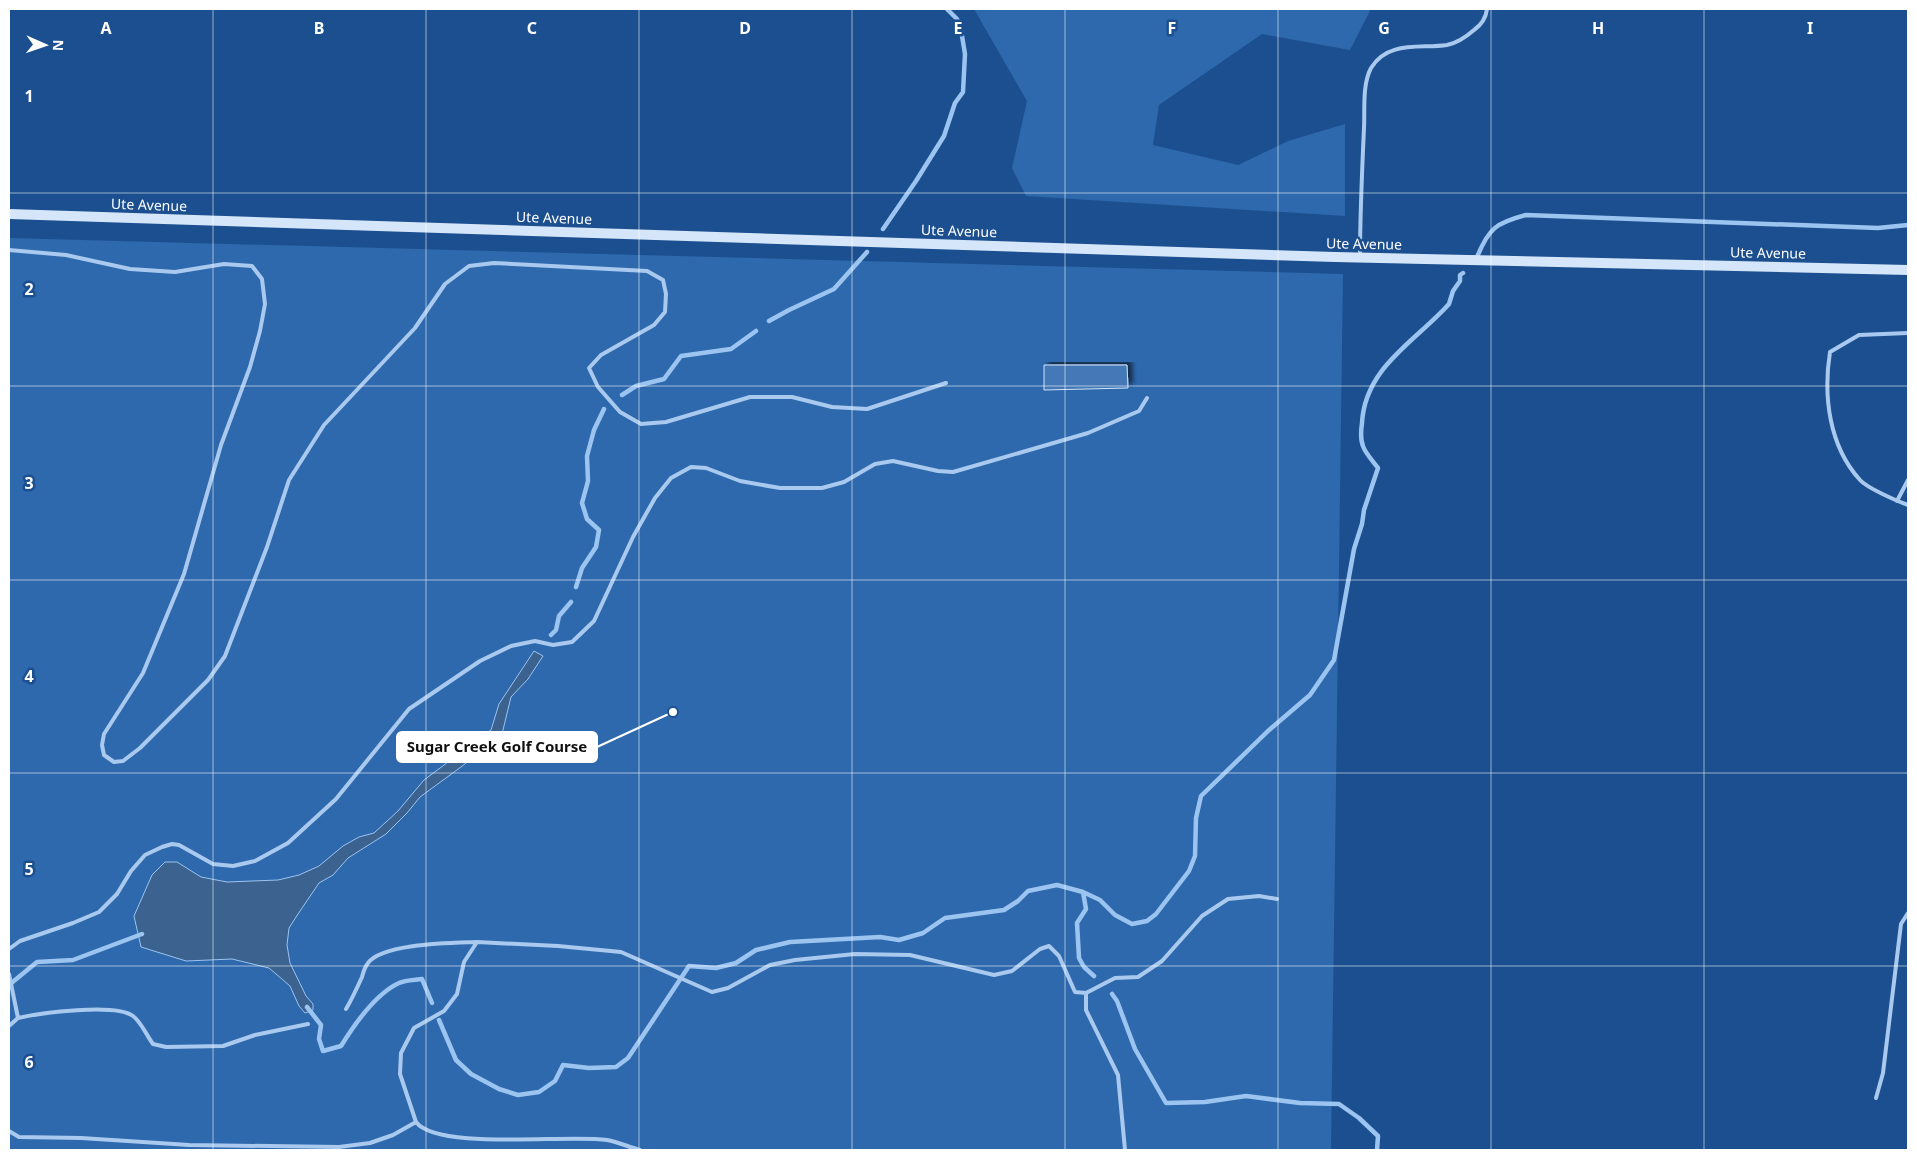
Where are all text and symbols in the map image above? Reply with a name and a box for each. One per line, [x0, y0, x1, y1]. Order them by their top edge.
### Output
text: A [100, 17, 112, 39]
text: B [314, 17, 324, 39]
text: C [527, 17, 537, 39]
text: D [739, 17, 751, 39]
text: E [954, 17, 963, 39]
text: F [1168, 17, 1176, 39]
text: G [1378, 17, 1390, 39]
text: H [1592, 17, 1604, 39]
text: I [1807, 17, 1813, 39]
north arrow [20, 20, 70, 70]
text: N [49, 39, 68, 51]
text: 1 [24, 85, 34, 107]
street label: Ute Avenue [111, 194, 187, 215]
street label: Ute Avenue [516, 207, 592, 228]
street label: Ute Avenue [921, 220, 997, 241]
street label: Ute Avenue [1326, 233, 1402, 254]
street label: Ute Avenue [1730, 242, 1806, 263]
text: 2 [24, 278, 34, 300]
text: 3 [24, 472, 34, 494]
text: 4 [24, 665, 34, 687]
callout: Sugar Creek Golf Course [397, 732, 597, 762]
text: Sugar Creek Golf Course [407, 736, 587, 756]
text: 5 [24, 858, 34, 880]
text: 6 [24, 1051, 34, 1073]

